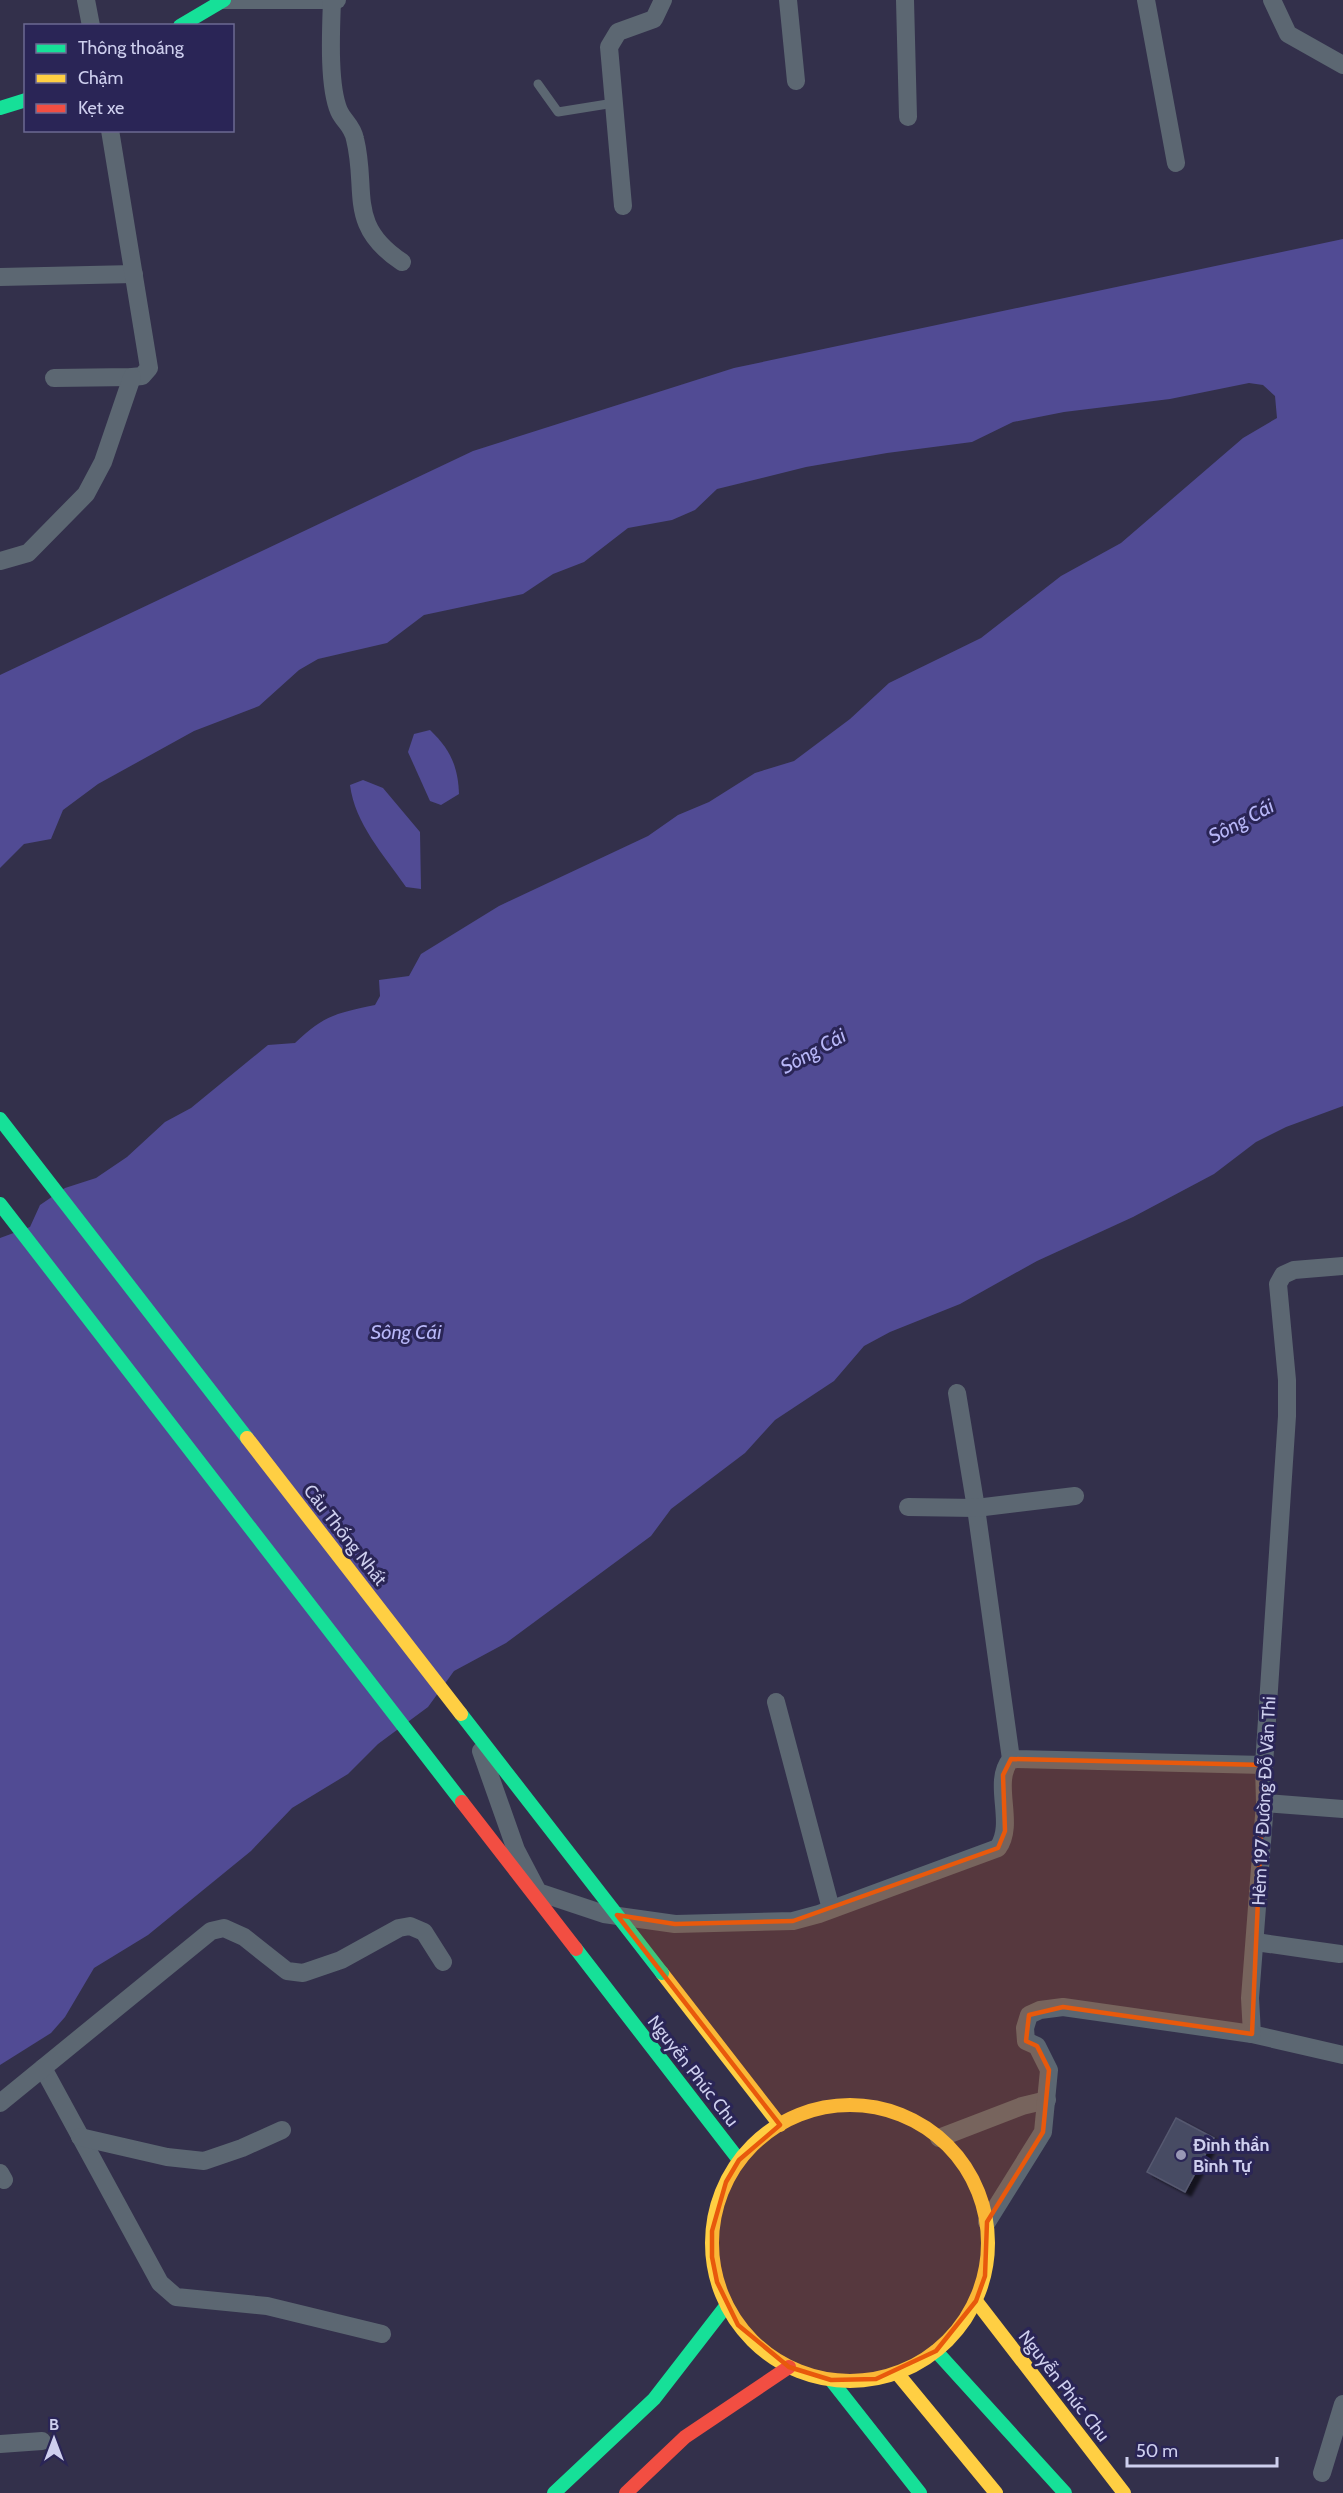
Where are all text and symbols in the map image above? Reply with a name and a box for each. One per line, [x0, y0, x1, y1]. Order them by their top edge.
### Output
legend [24, 24, 234, 132]
text: Thông thoáng [78, 37, 185, 59]
text: Chậm [78, 67, 123, 89]
text: Kẹt xe [78, 97, 124, 119]
water label: Sông Cái [1204, 793, 1279, 848]
water label: Sông Cái [776, 1023, 850, 1079]
water label: Sông Cái [371, 1320, 442, 1344]
street label: Cầu Thống Nhất [299, 1480, 391, 1590]
street label: Hẻm 197 Đường Đỗ Văn Thi [1248, 1696, 1280, 1906]
street label: Nguyễn Phúc Chu [643, 2011, 743, 2131]
place label: Đình thần Bình Tự [1193, 2134, 1269, 2177]
marker: Đình thần Bình Tự [1174, 2148, 1188, 2162]
street label: Nguyễn Phúc Chu [1014, 2326, 1114, 2446]
north arrow [24, 2409, 84, 2469]
text: B [49, 2415, 59, 2434]
scale bar [1127, 2430, 1277, 2468]
text: 50 m [1136, 2440, 1178, 2462]

